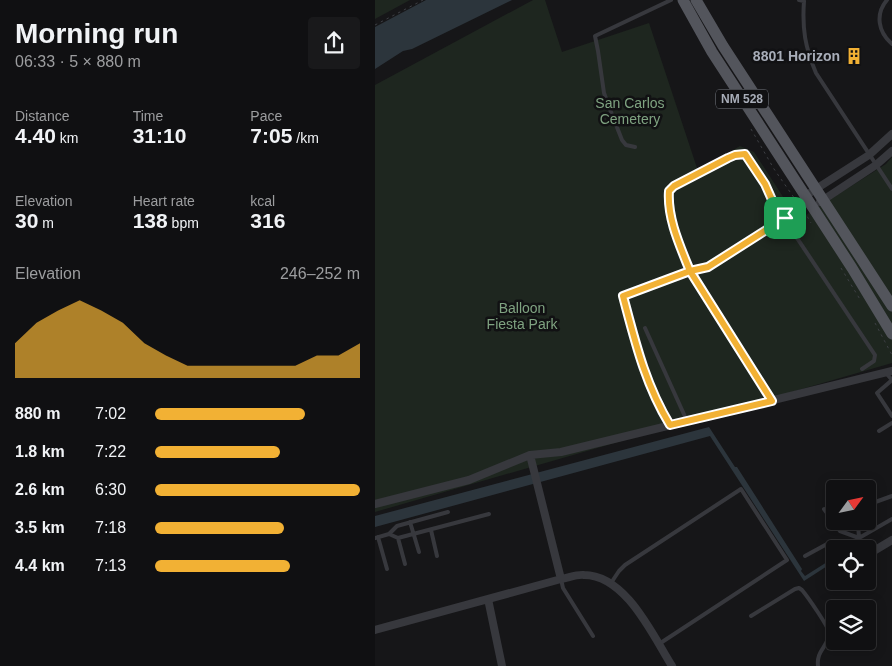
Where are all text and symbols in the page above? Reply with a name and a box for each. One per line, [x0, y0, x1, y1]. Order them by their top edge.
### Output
button: share [308, 17, 360, 69]
text: Morning run [15, 18, 178, 49]
building icon: 8801 Horizon [844, 46, 864, 66]
place label: 8801 Horizon [753, 48, 840, 64]
text: 06:33 · 5 × 880 m [15, 53, 141, 70]
road number: NM 528 [716, 90, 768, 108]
park label: San Carlos Cemetery [595, 95, 665, 127]
text: Distance [15, 108, 69, 124]
text: Time [133, 108, 163, 124]
text: Pace [250, 108, 282, 124]
text: 4.40 [15, 124, 56, 147]
text: 31:10 [133, 124, 186, 147]
text: 7:05 [250, 124, 292, 147]
text: km [56, 130, 78, 146]
text: /km [292, 130, 319, 146]
text: Elevation [15, 193, 73, 209]
text: Heart rate [133, 193, 195, 209]
text: kcal [250, 193, 275, 209]
pin [764, 197, 806, 239]
icon: arrive [771, 204, 799, 232]
text: 30 [15, 209, 38, 232]
text: 138 [133, 209, 168, 232]
text: 316 [250, 209, 285, 232]
text: m [38, 215, 54, 231]
text: bpm [168, 215, 199, 231]
text: Elevation [15, 265, 81, 282]
text: 246–252 m [280, 265, 360, 282]
park label: Balloon Fiesta Park [487, 300, 558, 332]
text: 880 m [15, 405, 60, 422]
text: 7:02 [95, 405, 126, 422]
text: 1.8 km [15, 443, 65, 460]
text: 7:22 [95, 443, 126, 460]
north arrow [826, 480, 876, 530]
map controls [826, 480, 876, 650]
text: 2.6 km [15, 481, 65, 498]
text: 6:30 [95, 481, 126, 498]
text: 3.5 km [15, 519, 65, 536]
text: 7:18 [95, 519, 126, 536]
button: locate [826, 540, 876, 590]
text: 4.4 km [15, 557, 65, 574]
text: 7:13 [95, 557, 126, 574]
button: layers [826, 600, 876, 650]

